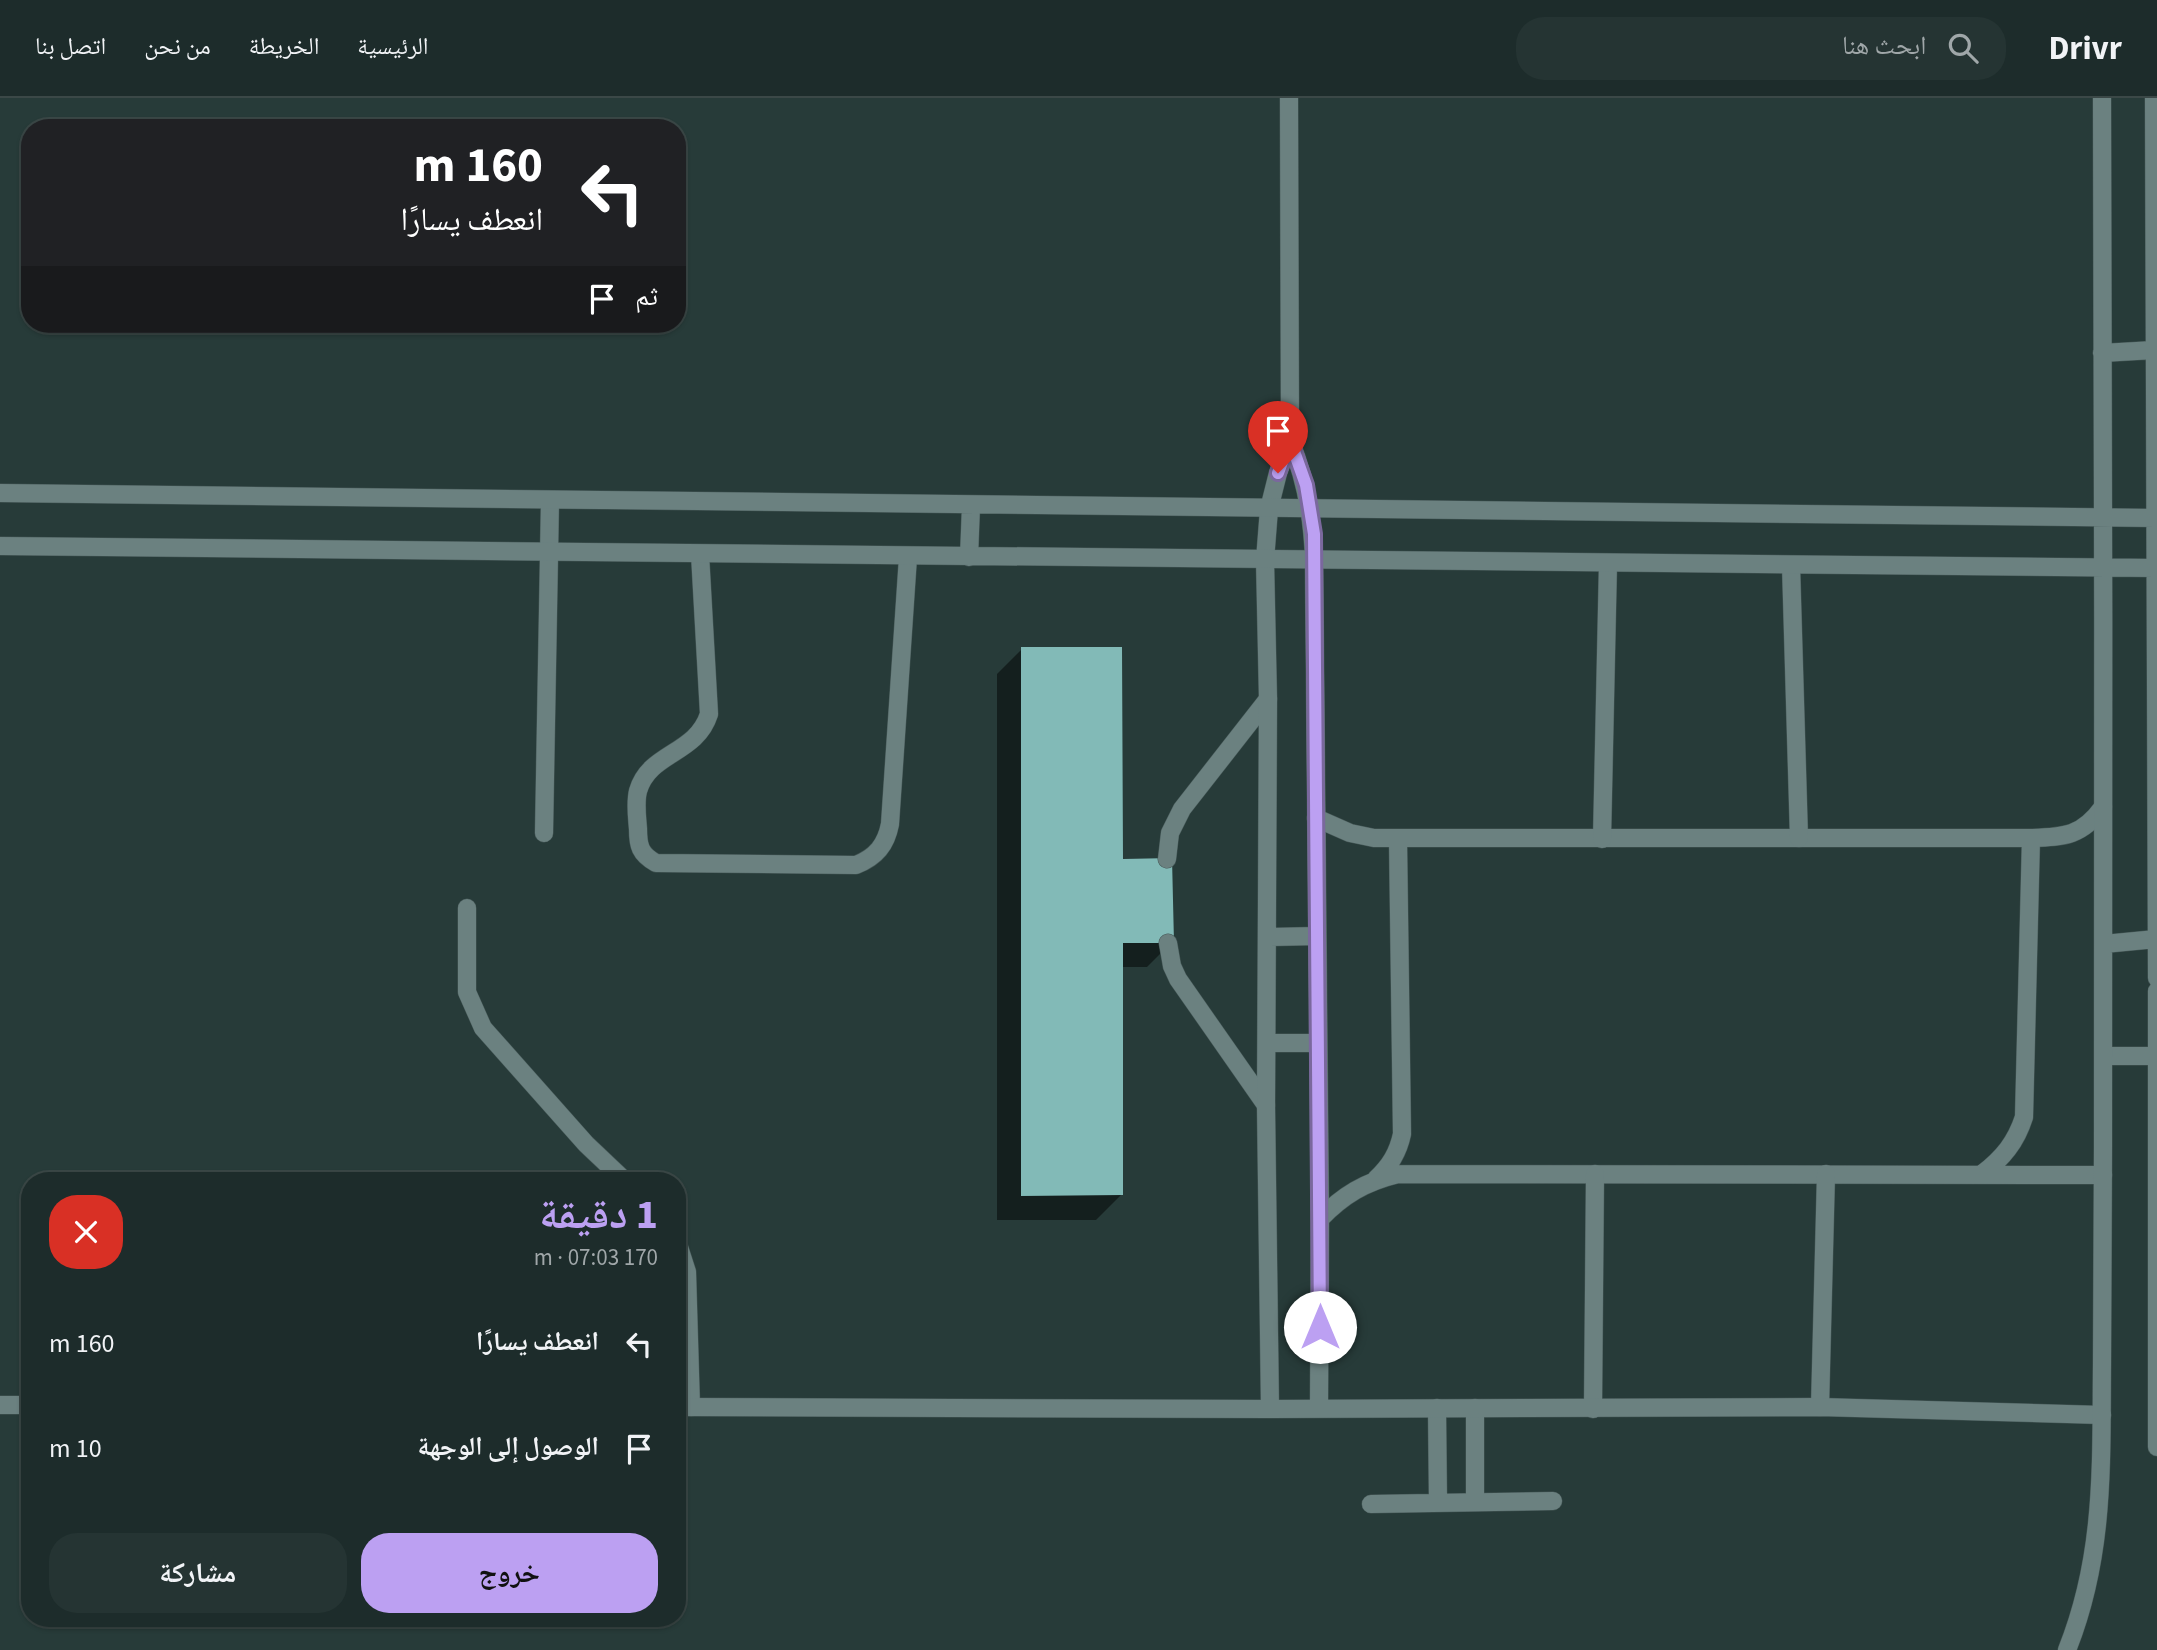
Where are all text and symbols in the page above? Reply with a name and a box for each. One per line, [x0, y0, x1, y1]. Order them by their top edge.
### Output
search box [1516, 17, 2006, 80]
text: Drivr [2048, 25, 2122, 72]
text: ابحث هنا [1842, 27, 1926, 64]
text: اتصل بنا [35, 29, 106, 64]
text: من نحن [144, 29, 211, 64]
text: الخريطة [249, 29, 319, 64]
text: الرئيسية [357, 29, 429, 64]
icon: search [1944, 29, 1982, 67]
text: 160 m [414, 131, 543, 201]
icon: left [567, 147, 658, 238]
text: انعطف يسارًا [400, 197, 543, 243]
text: ثم [635, 278, 658, 315]
icon: arrive [583, 280, 621, 318]
pin [1248, 401, 1308, 473]
icon: arrive [1259, 412, 1297, 450]
text: 1 دقيقة [539, 1185, 658, 1245]
button: close [49, 1195, 123, 1269]
text: 170 m · 07:03 [534, 1241, 658, 1274]
position arrow [1283, 1290, 1357, 1364]
text: انعطف يسارًا [476, 1323, 599, 1360]
text: 160 m [49, 1325, 115, 1362]
icon: left [620, 1325, 658, 1363]
text: الوصول إلى الوجهة [418, 1428, 599, 1465]
text: 10 m [49, 1430, 102, 1467]
icon: arrive [620, 1430, 658, 1468]
button: مشاركة [49, 1533, 347, 1613]
button: خروج [361, 1533, 658, 1613]

